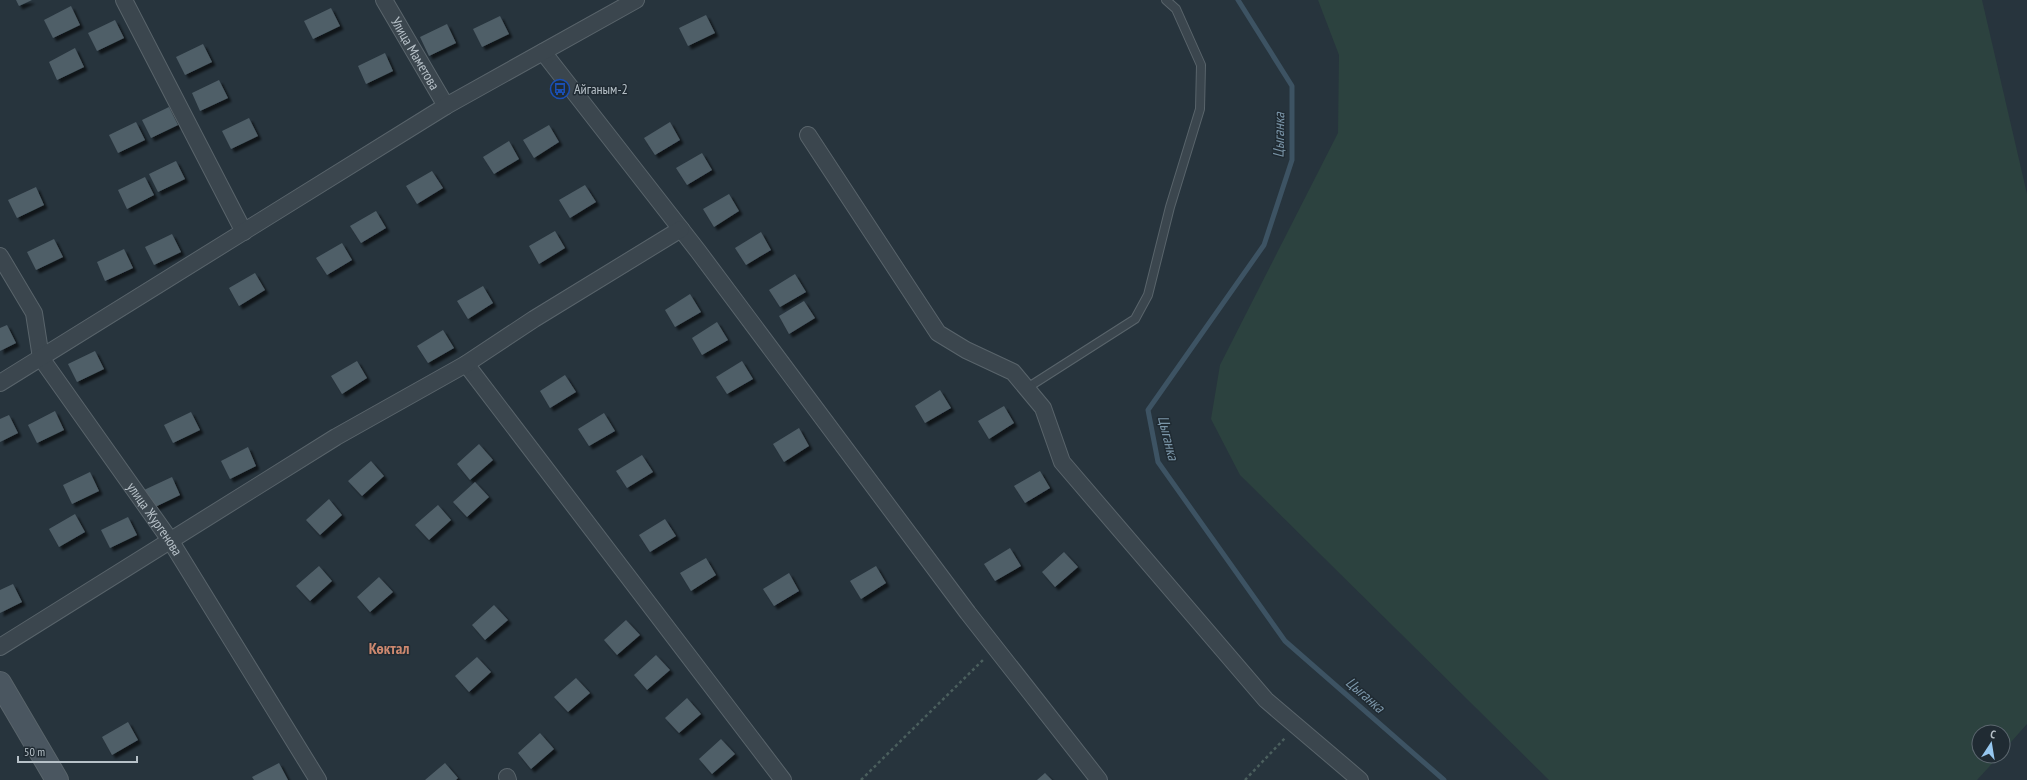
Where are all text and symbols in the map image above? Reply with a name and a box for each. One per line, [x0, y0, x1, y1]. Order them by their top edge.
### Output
street label: Улица Маметова [387, 14, 444, 93]
bus stop icon: Айганым-2 [549, 78, 571, 100]
place label: Айганым-2 [574, 80, 628, 98]
water label: Цыганка [1269, 111, 1288, 158]
water label: Цыганка [1154, 414, 1183, 463]
street label: улица Жургенова [123, 479, 186, 559]
district label: Көктал [369, 638, 409, 658]
water label: Цыганка [1342, 673, 1389, 717]
north arrow [1971, 724, 2011, 764]
text: С [1989, 727, 1997, 742]
scale bar [18, 738, 137, 764]
text: 50 m [24, 744, 45, 759]

